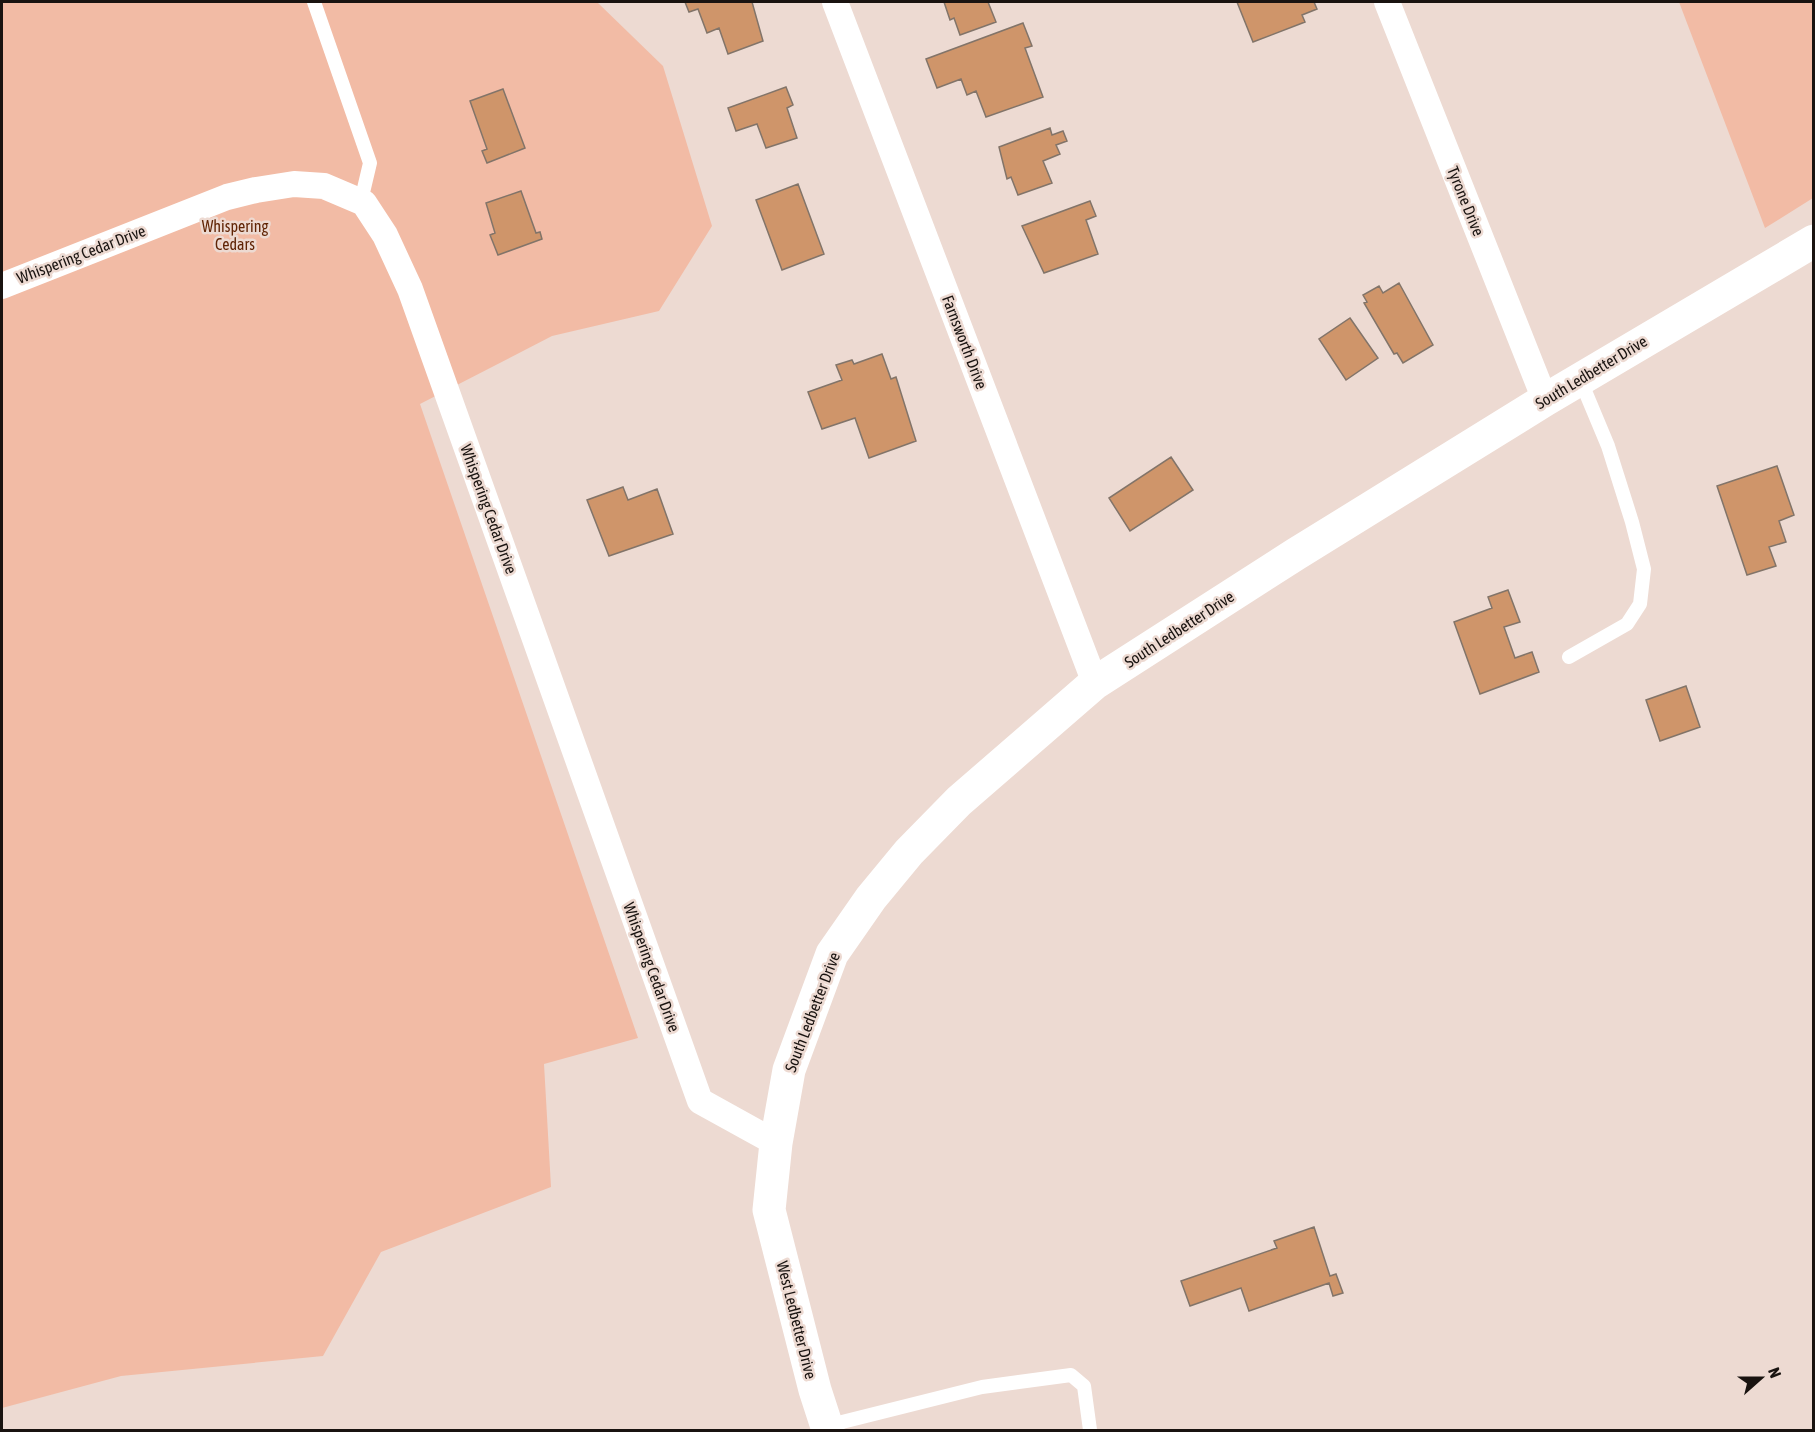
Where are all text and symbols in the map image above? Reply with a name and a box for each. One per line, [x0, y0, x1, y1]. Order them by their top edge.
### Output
street label: Tyrone Drive [1443, 164, 1488, 239]
park label: Whispering Cedars [202, 217, 268, 253]
street label: Whispering Cedar Drive [14, 221, 148, 288]
street label: Farnsworth Drive [939, 293, 991, 391]
street label: South Ledbetter Drive [1532, 332, 1650, 412]
street label: Whispering Cedar Drive [456, 442, 521, 576]
street label: South Ledbetter Drive [1121, 587, 1237, 671]
street label: Whispering Cedar Drive [619, 900, 684, 1034]
street label: South Ledbetter Drive [781, 950, 843, 1074]
street label: West Ledbetter Drive [774, 1259, 820, 1381]
north arrow [1731, 1348, 1791, 1408]
text: N [1765, 1365, 1785, 1380]

